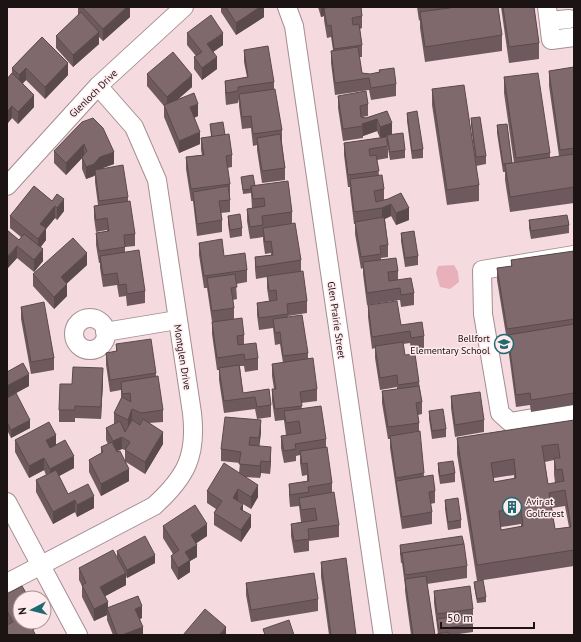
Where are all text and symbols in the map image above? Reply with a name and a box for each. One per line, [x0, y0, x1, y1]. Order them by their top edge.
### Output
street label: Glenloch Drive [67, 67, 120, 120]
street label: Glen Prairie Street [325, 281, 348, 360]
street label: Montglen Drive [171, 323, 194, 391]
place label: Bellfort Elementary School [410, 332, 491, 357]
school or university icon: Bellfort Elementary School [493, 333, 515, 355]
place label: Avir at Golfcrest [526, 495, 565, 520]
building icon: Avir at Golfcrest [501, 496, 523, 518]
north arrow [12, 590, 52, 630]
scale bar [441, 604, 534, 630]
text: N [15, 607, 29, 616]
text: 50 m [447, 610, 473, 625]

